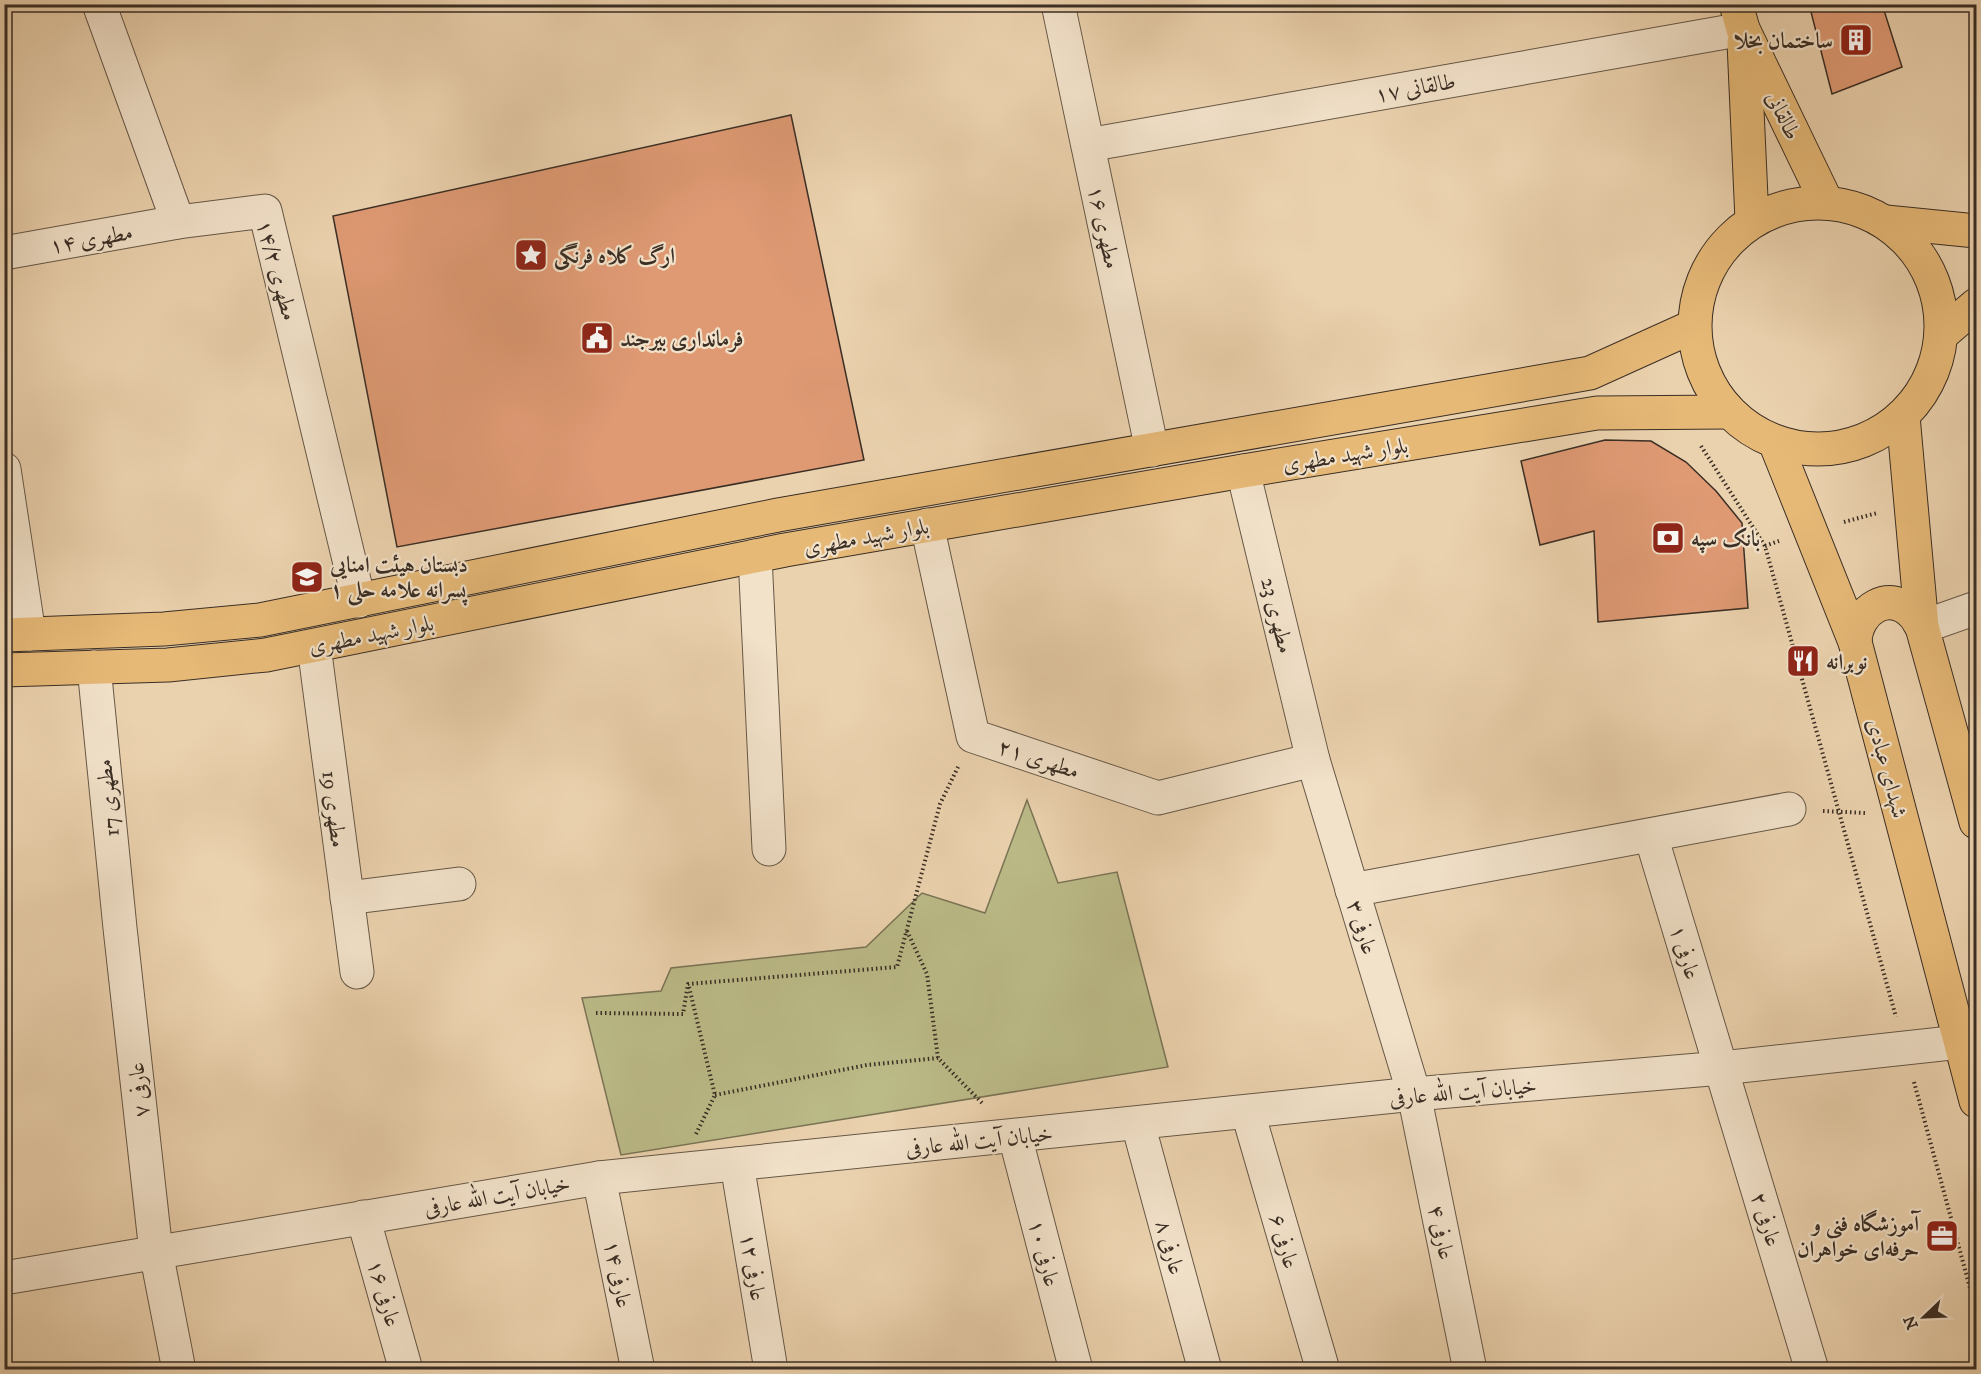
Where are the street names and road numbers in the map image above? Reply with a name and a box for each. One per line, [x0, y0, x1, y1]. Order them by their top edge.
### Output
street label: طالقانی ۱۷ [1373, 68, 1458, 109]
street label: طالقانی [1759, 87, 1806, 144]
street label: مطهری ۱۶ [1082, 183, 1125, 271]
street label: مطهری ۱۴/۲ [250, 217, 303, 324]
street label: مطهری ۱۴ [48, 219, 135, 260]
street label: بلوار شهید مطهری [1280, 432, 1410, 479]
street label: بلوار شهید مطهری [801, 513, 931, 562]
street label: مطهری 23 [1254, 575, 1299, 656]
street label: بلوار شهید مطهری [306, 610, 436, 661]
street label: شهدای عبادی [1860, 716, 1913, 821]
street label: مطهری ۲۱ [994, 734, 1083, 785]
street label: مطهری 17 [91, 758, 126, 838]
street label: مطهری 19 [315, 769, 352, 849]
street label: عارفی ۳ [1341, 897, 1383, 958]
street label: عارفی ۱ [1664, 922, 1706, 983]
street label: عارفی ۷ [123, 1061, 156, 1119]
street label: خیابان آیت الله عارفی [1388, 1068, 1538, 1112]
street label: خیابان آیت الله عارفی [904, 1115, 1054, 1163]
street label: خیابان آیت الله عارفی [421, 1165, 573, 1223]
street label: عارفی ۲ [1745, 1189, 1787, 1250]
street label: عارفی ۴ [1422, 1202, 1460, 1262]
street label: عارفی ۶ [1263, 1211, 1304, 1272]
street label: عارفی ۱۰ [1022, 1217, 1065, 1290]
street label: عارفی ۸ [1149, 1217, 1190, 1278]
street label: عارفی ۱۲ [734, 1231, 771, 1303]
street label: عارفی ۱۴ [598, 1238, 637, 1311]
street label: عارفی ۱۶ [361, 1257, 406, 1330]

